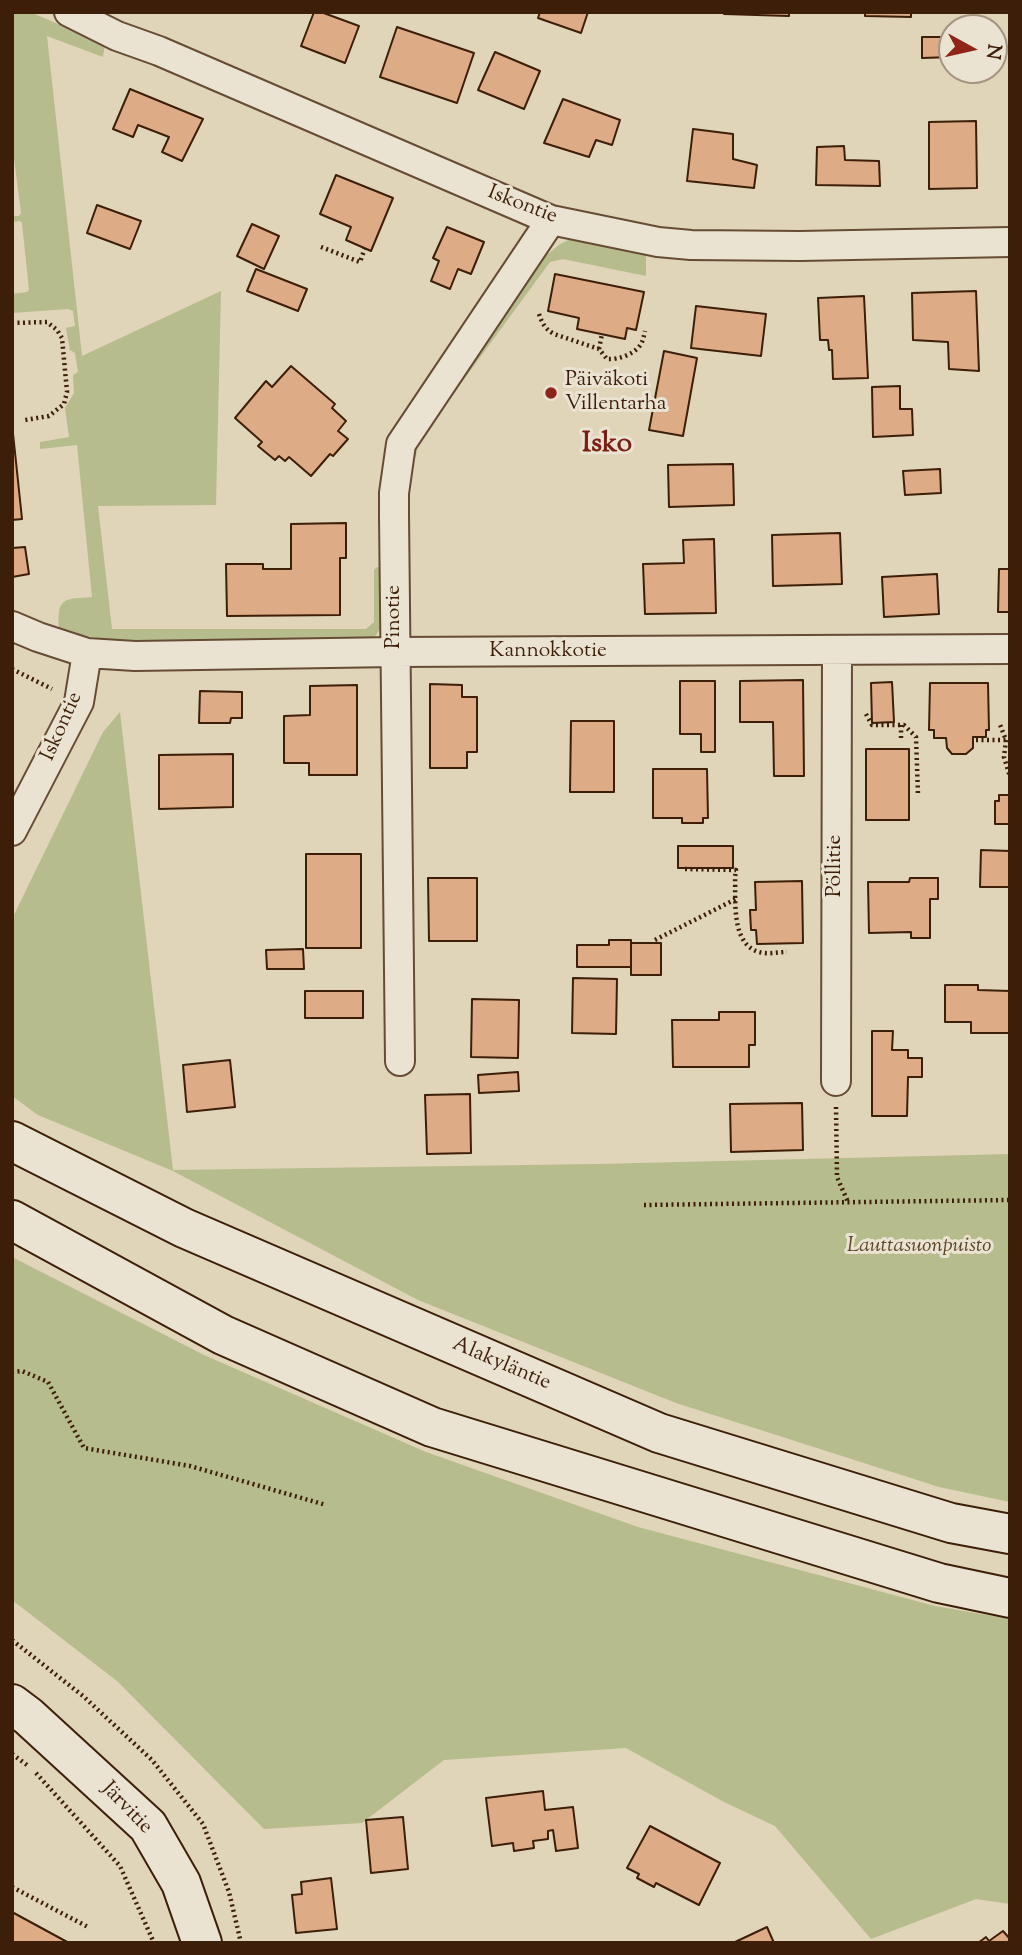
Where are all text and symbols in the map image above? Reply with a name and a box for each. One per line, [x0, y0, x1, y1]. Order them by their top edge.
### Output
north arrow [938, 14, 1008, 84]
text: N [978, 42, 1007, 61]
street label: Iskontie [484, 181, 560, 231]
place label: Päiväkoti Villentarha [565, 368, 667, 418]
marker: Päiväkoti Villentarha [543, 385, 559, 401]
district label: Isko [582, 429, 632, 463]
street label: Pinotie [382, 585, 408, 649]
street label: Kannokkotie [489, 639, 607, 665]
street label: Iskontie [37, 689, 89, 765]
street label: Pöllitie [823, 835, 849, 897]
park label: Lauttasuonpuisto [847, 1234, 991, 1260]
street label: Alakyläntie [448, 1333, 554, 1397]
street label: Järvitie [95, 1778, 157, 1840]

